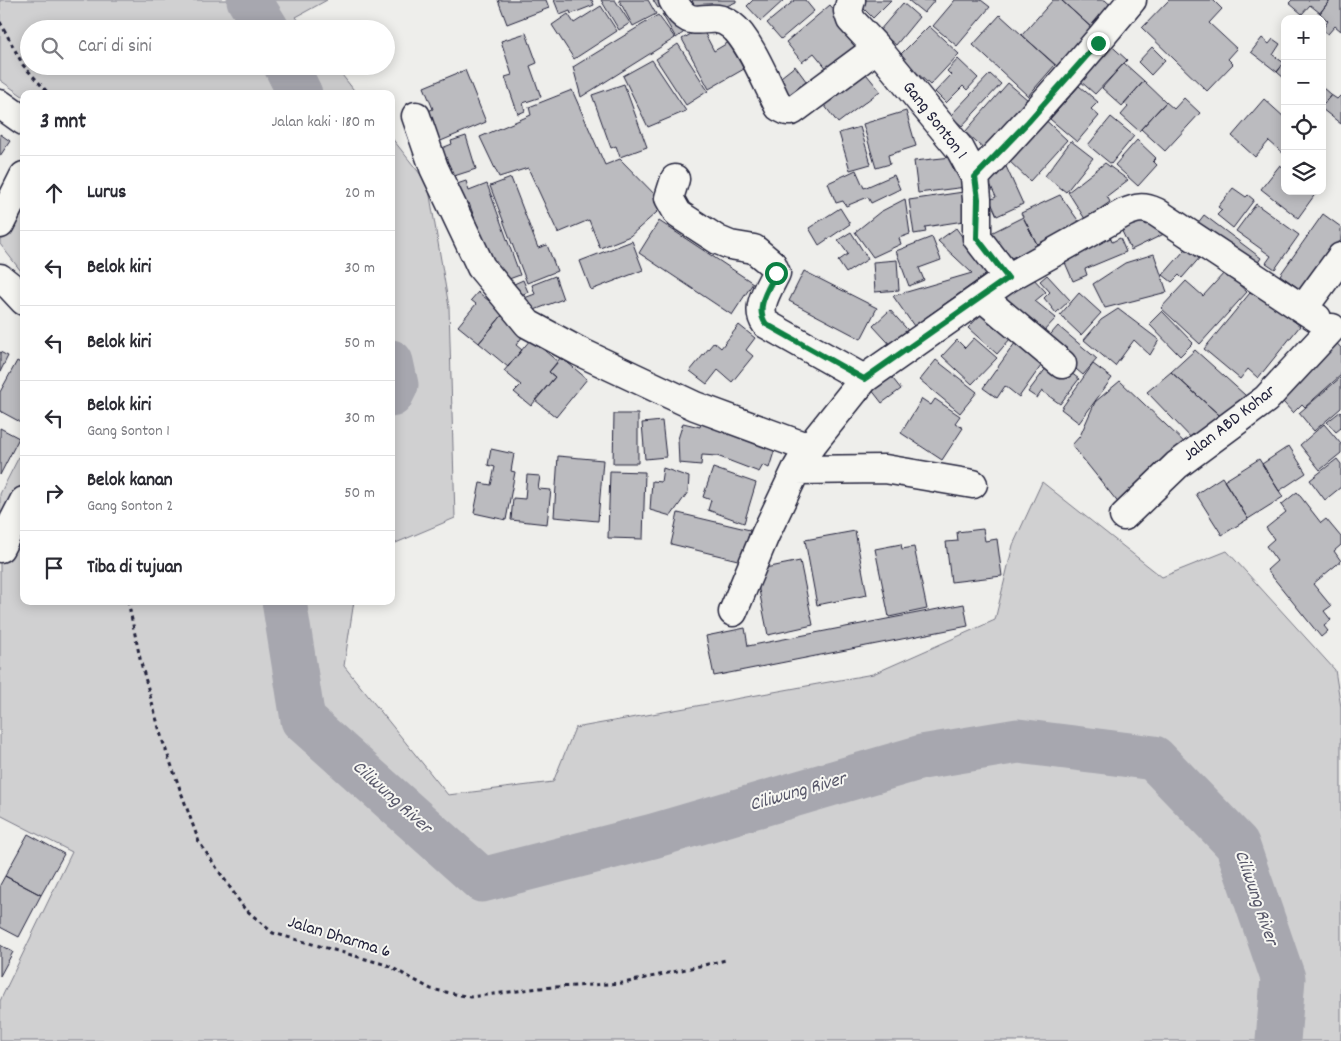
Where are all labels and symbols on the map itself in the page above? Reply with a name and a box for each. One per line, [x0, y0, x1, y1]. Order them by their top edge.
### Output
route end [1087, 32, 1110, 55]
street label: Gang Sonton 1 [895, 77, 973, 165]
route start [765, 262, 788, 285]
street label: Jalan ABD Kohar [1178, 380, 1282, 468]
water label: Ciliwung River [345, 755, 438, 842]
water label: Ciliwung River [747, 766, 851, 820]
water label: Ciliwung River [1226, 847, 1284, 951]
street label: Jalan Dharma 6 [284, 910, 394, 966]

